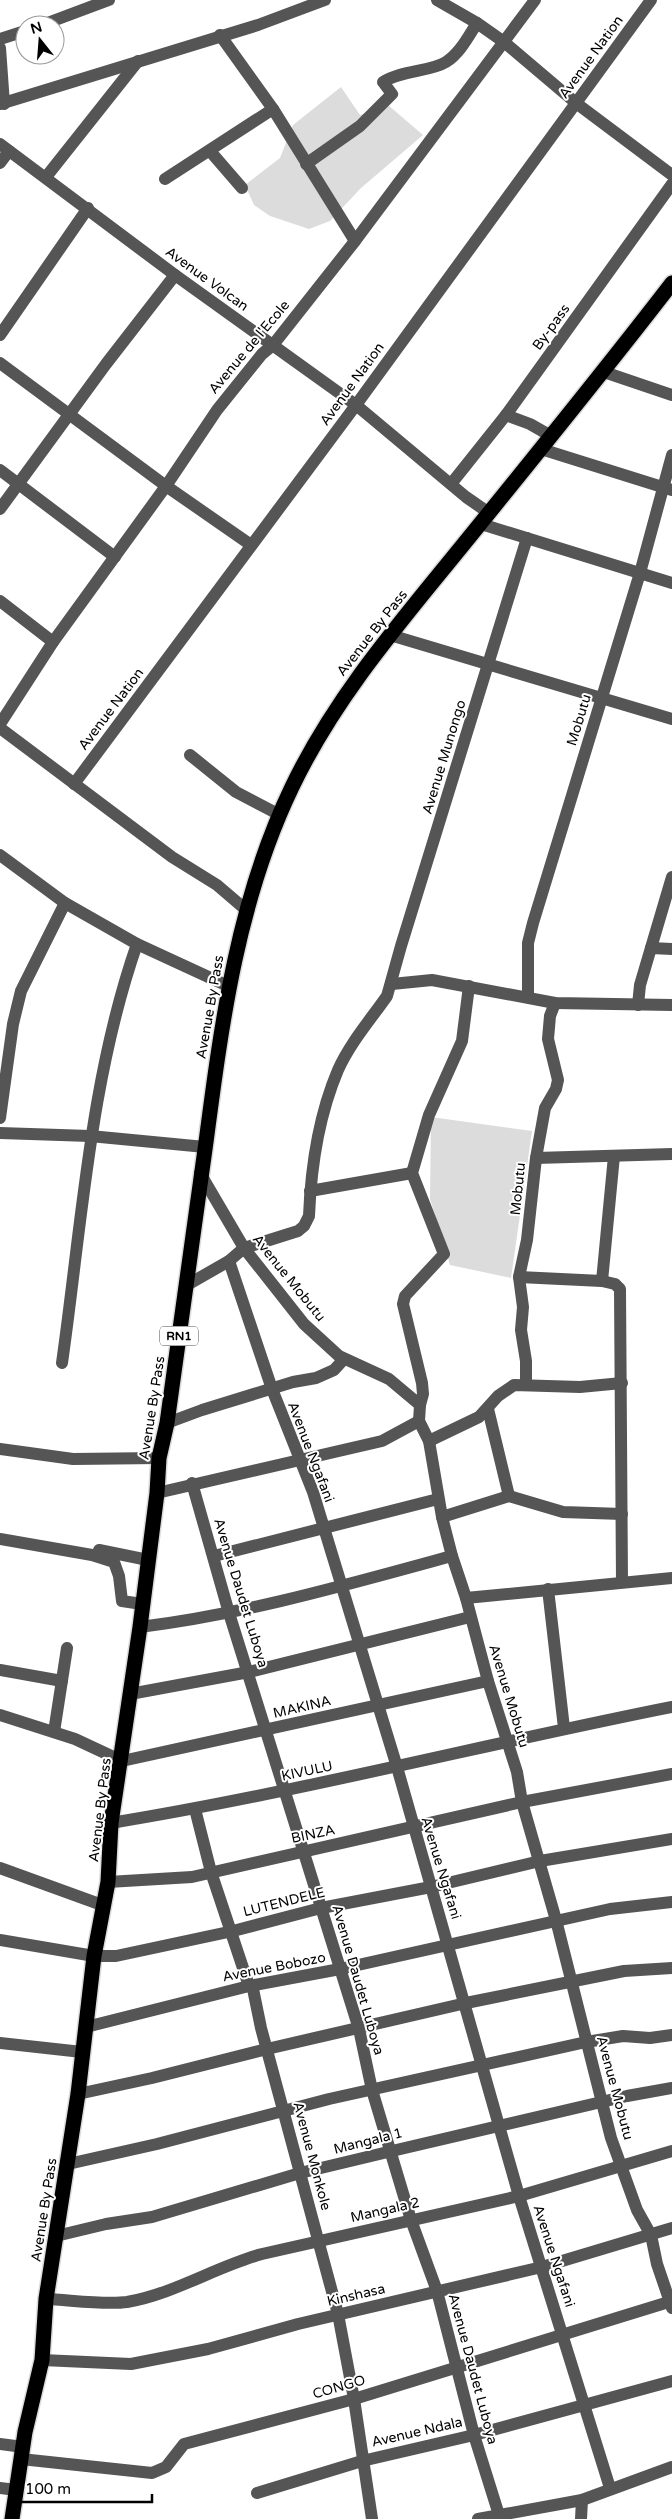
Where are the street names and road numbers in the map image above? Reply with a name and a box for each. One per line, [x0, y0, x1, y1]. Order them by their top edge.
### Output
street label: Avenue Nation [555, 12, 627, 102]
street label: Avenue Volcan [162, 243, 252, 315]
street label: Avenue de l'Ecole [205, 297, 293, 397]
street label: By-pass [529, 300, 574, 353]
street label: Avenue Nation [316, 339, 388, 429]
street label: Avenue By Pass [333, 586, 411, 680]
street label: Avenue Nation [75, 665, 147, 753]
street label: Mobutu [563, 692, 595, 748]
street label: Avenue Munongo [419, 698, 469, 816]
street label: Avenue By Pass [193, 954, 228, 1060]
street label: Mobutu [507, 1162, 529, 1216]
street label: Avenue Mobutu [249, 1231, 329, 1325]
road number: RN1 [160, 1326, 198, 1345]
street label: Avenue By Pass [135, 1355, 169, 1461]
street label: Avenue Ngafani [284, 1399, 338, 1505]
street label: Avenue Daudet Luboya [210, 1516, 272, 1670]
street label: Avenue Mobutu [485, 1642, 533, 1750]
street label: MAKINA [271, 1692, 333, 1722]
street label: Avenue By Pass [85, 1757, 115, 1863]
street label: KIVULU [280, 1757, 334, 1785]
street label: Avenue Ngafani [417, 1815, 465, 1921]
street label: BINZA [290, 1821, 336, 1847]
street label: LUTENDELE [241, 1884, 327, 1920]
street label: Avenue Daudet Luboya [328, 1903, 388, 2057]
street label: Avenue Bobozo [221, 1949, 327, 1985]
street label: Avenue Mobutu [593, 2034, 637, 2142]
street label: Avenue Monkole [289, 2100, 335, 2212]
street label: Mangala 1 [332, 2124, 404, 2158]
street label: Avenue By Pass [27, 2157, 61, 2263]
street label: Mangala 2 [349, 2194, 421, 2226]
street label: Avenue Ngafani [529, 2203, 579, 2309]
street label: Kinshasa [325, 2280, 387, 2310]
street label: Avenue Daudet Luboya [445, 2292, 501, 2446]
street label: CONGO [311, 2371, 367, 2403]
street label: Avenue Ndala [370, 2413, 464, 2451]

